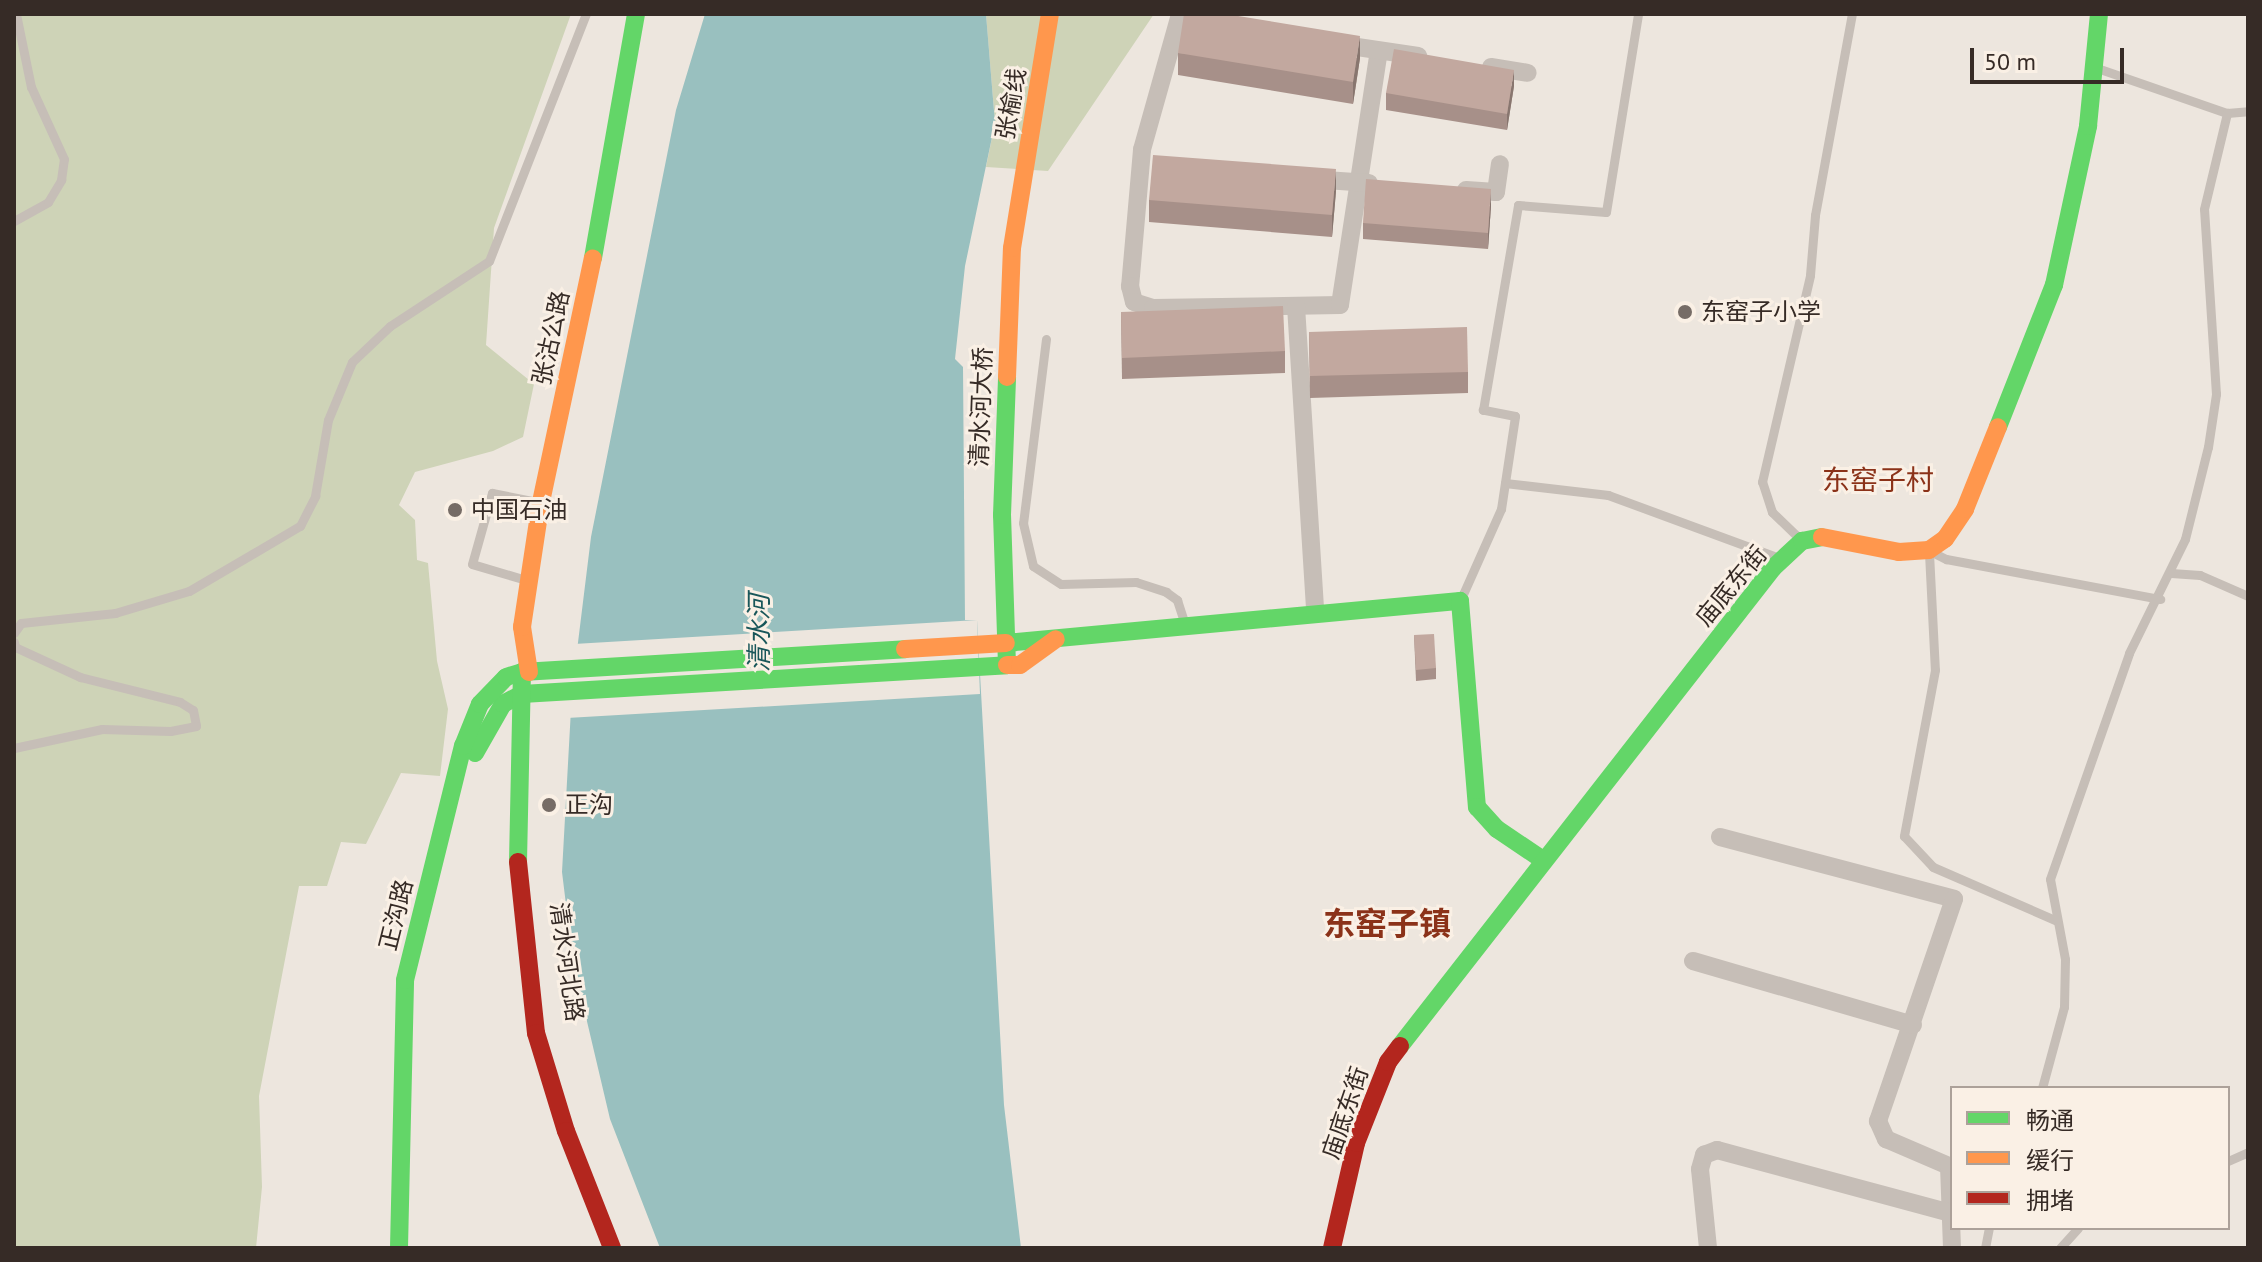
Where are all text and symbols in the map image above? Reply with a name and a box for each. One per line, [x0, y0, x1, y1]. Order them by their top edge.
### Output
scale bar [1974, 32, 2128, 82]
text: 50 m [1984, 46, 2036, 77]
street label: 张榆线 [991, 66, 1031, 142]
street label: 张沽公路 [527, 288, 575, 388]
place label: 东窑子小学 [1701, 298, 1821, 326]
marker: 东窑子小学 [1676, 303, 1694, 321]
street label: 清水河大桥 [965, 347, 997, 467]
district label: 东窑子村 [1822, 463, 1934, 497]
place label: 中国石油 [471, 496, 567, 524]
marker: 中国石油 [446, 501, 464, 519]
street label: 庙底东街 [1689, 540, 1773, 632]
water label: 清水河 [743, 594, 775, 672]
place label: 正沟 [565, 791, 613, 819]
marker: 正沟 [540, 796, 558, 814]
street label: 正沟路 [373, 877, 419, 953]
street label: 清水河北路 [544, 901, 590, 1023]
district label: 东窑子镇 [1323, 904, 1451, 942]
street label: 庙底东街 [1316, 1063, 1374, 1163]
legend [1950, 1086, 2230, 1230]
text: 畅通 [2026, 1105, 2074, 1136]
text: 缓行 [2026, 1145, 2074, 1176]
text: 拥堵 [2026, 1185, 2074, 1216]

